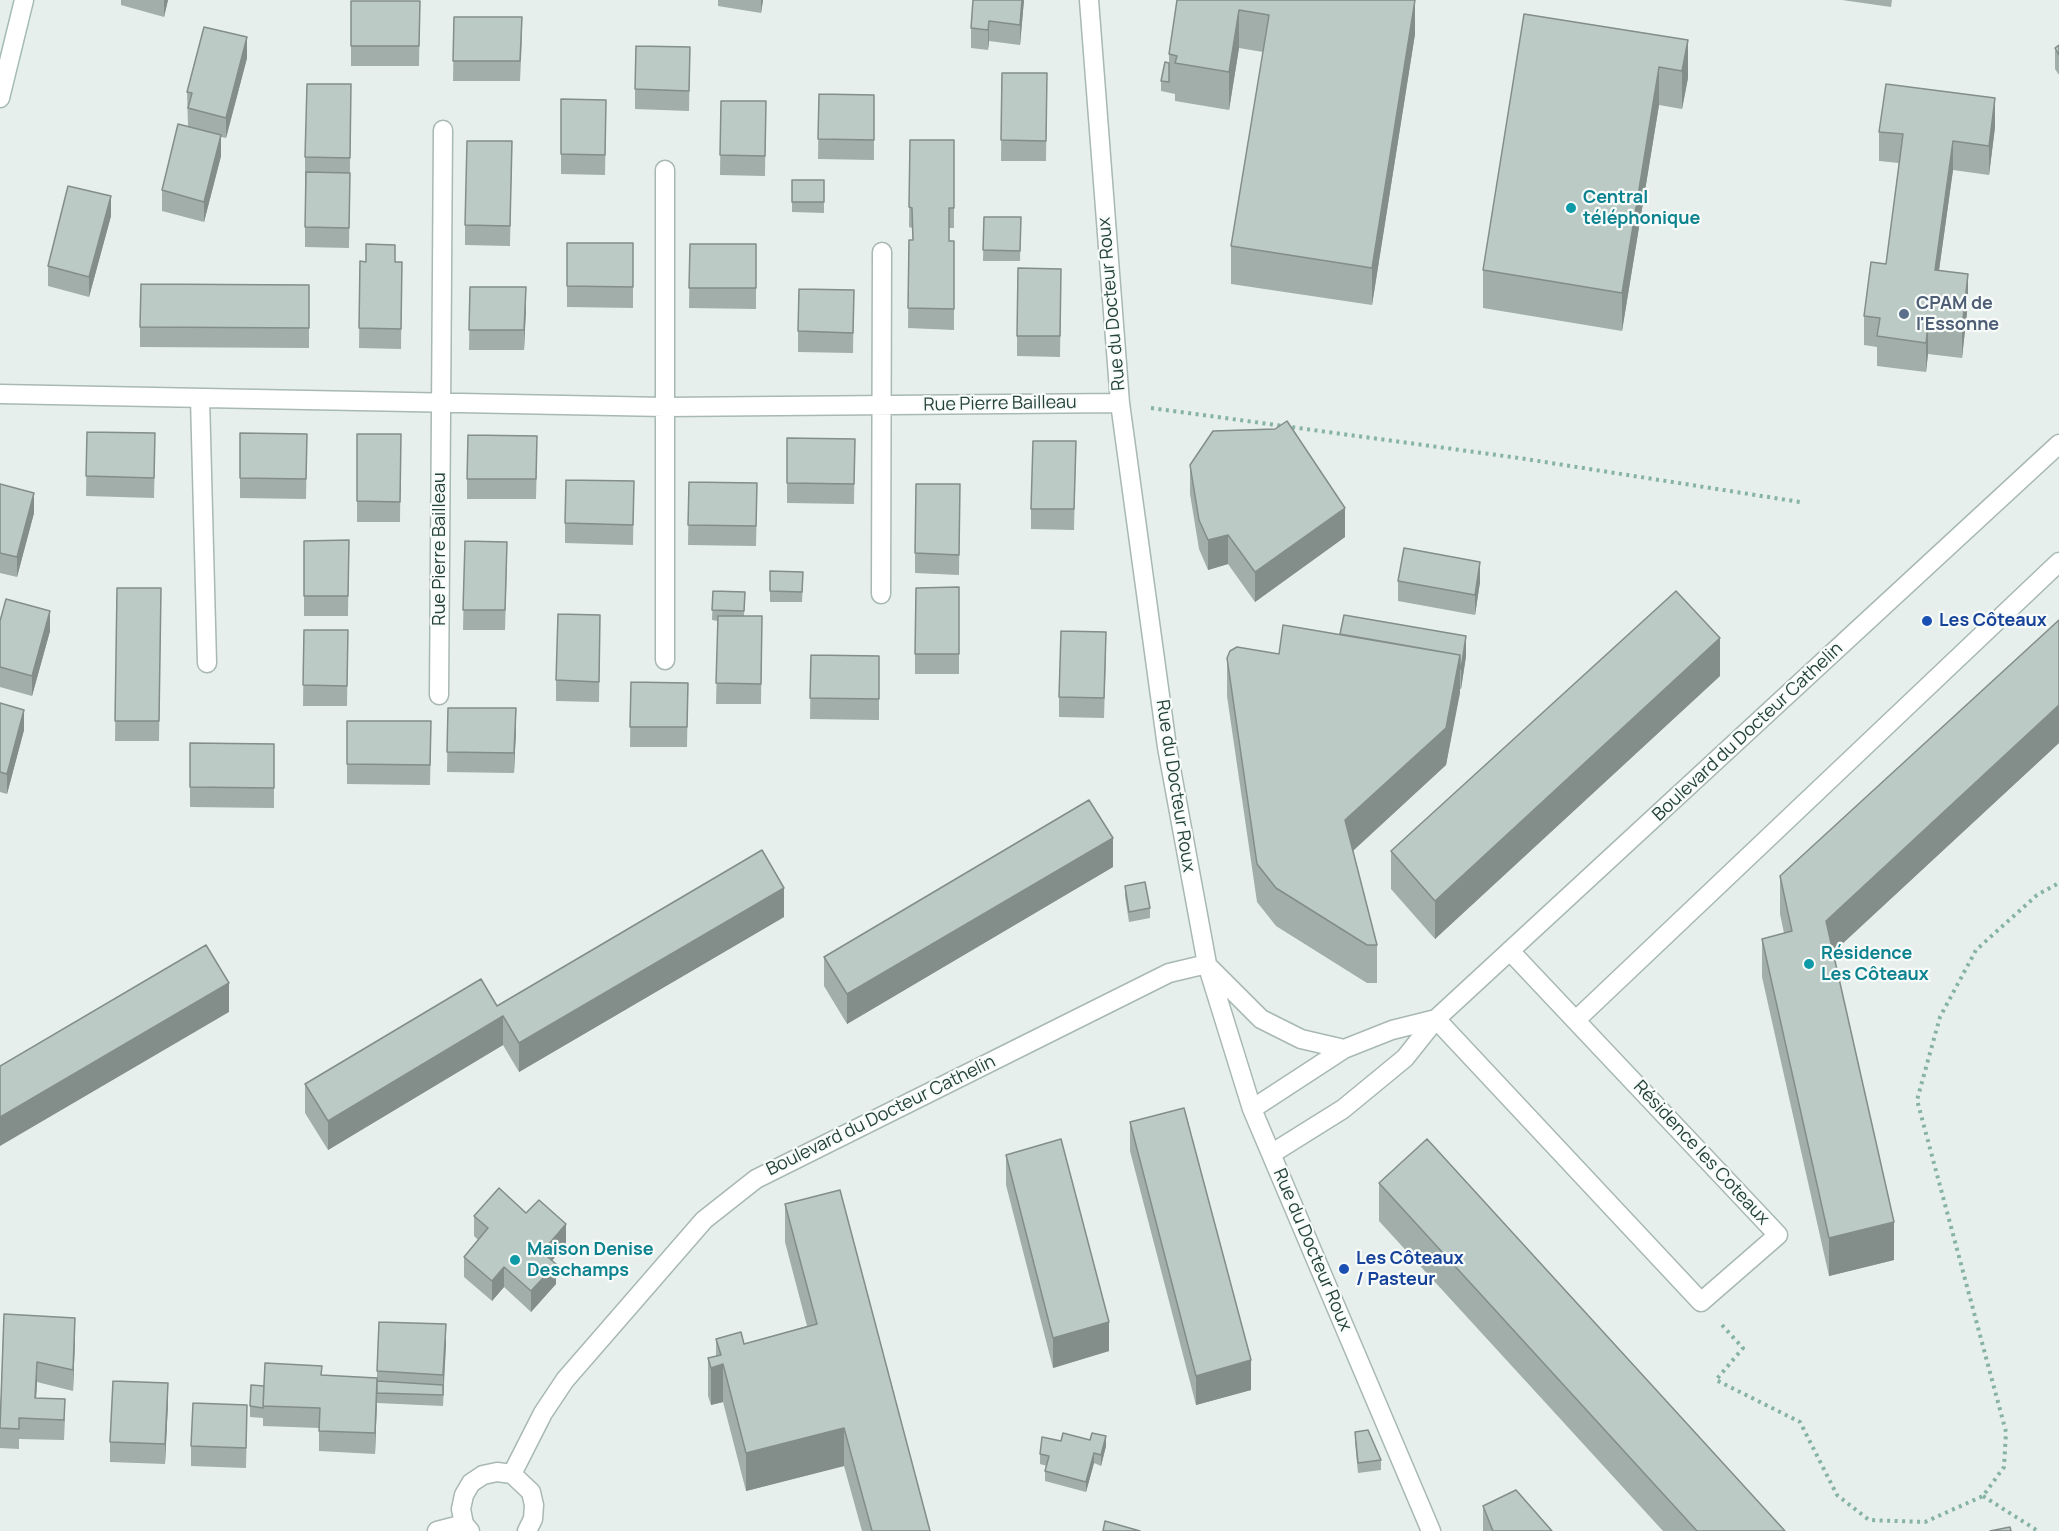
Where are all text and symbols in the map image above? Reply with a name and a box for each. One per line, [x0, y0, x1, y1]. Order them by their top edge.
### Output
place label: Central téléphonique [1583, 187, 1700, 230]
marker: Central téléphonique [1564, 201, 1578, 215]
street label: Rue du Docteur Roux [1094, 216, 1130, 392]
place label: CPAM de l'Essonne [1916, 293, 1999, 336]
marker: CPAM de l'Essonne [1897, 307, 1911, 321]
street label: Rue Pierre Bailleau [923, 392, 1077, 416]
street label: Rue Pierre Bailleau [429, 472, 451, 626]
place label: Les Côteaux [1939, 610, 2047, 632]
marker: Les Côteaux [1920, 614, 1934, 628]
street label: Boulevard du Docteur Cathelin [1648, 638, 1848, 826]
street label: Rue du Docteur Roux [1151, 698, 1199, 874]
place label: Résidence Les Côteaux [1821, 943, 1929, 986]
marker: Résidence Les Côteaux [1802, 957, 1816, 971]
street label: Boulevard du Docteur Cathelin [763, 1051, 999, 1181]
street label: Résidence les Coteaux [1628, 1076, 1774, 1230]
street label: Rue du Docteur Roux [1268, 1166, 1356, 1334]
place label: Maison Denise Deschamps [527, 1239, 654, 1282]
place label: Les Côteaux / Pasteur [1356, 1248, 1464, 1290]
marker: Maison Denise Deschamps [508, 1253, 522, 1267]
marker: Les Côteaux / Pasteur [1337, 1262, 1351, 1276]

